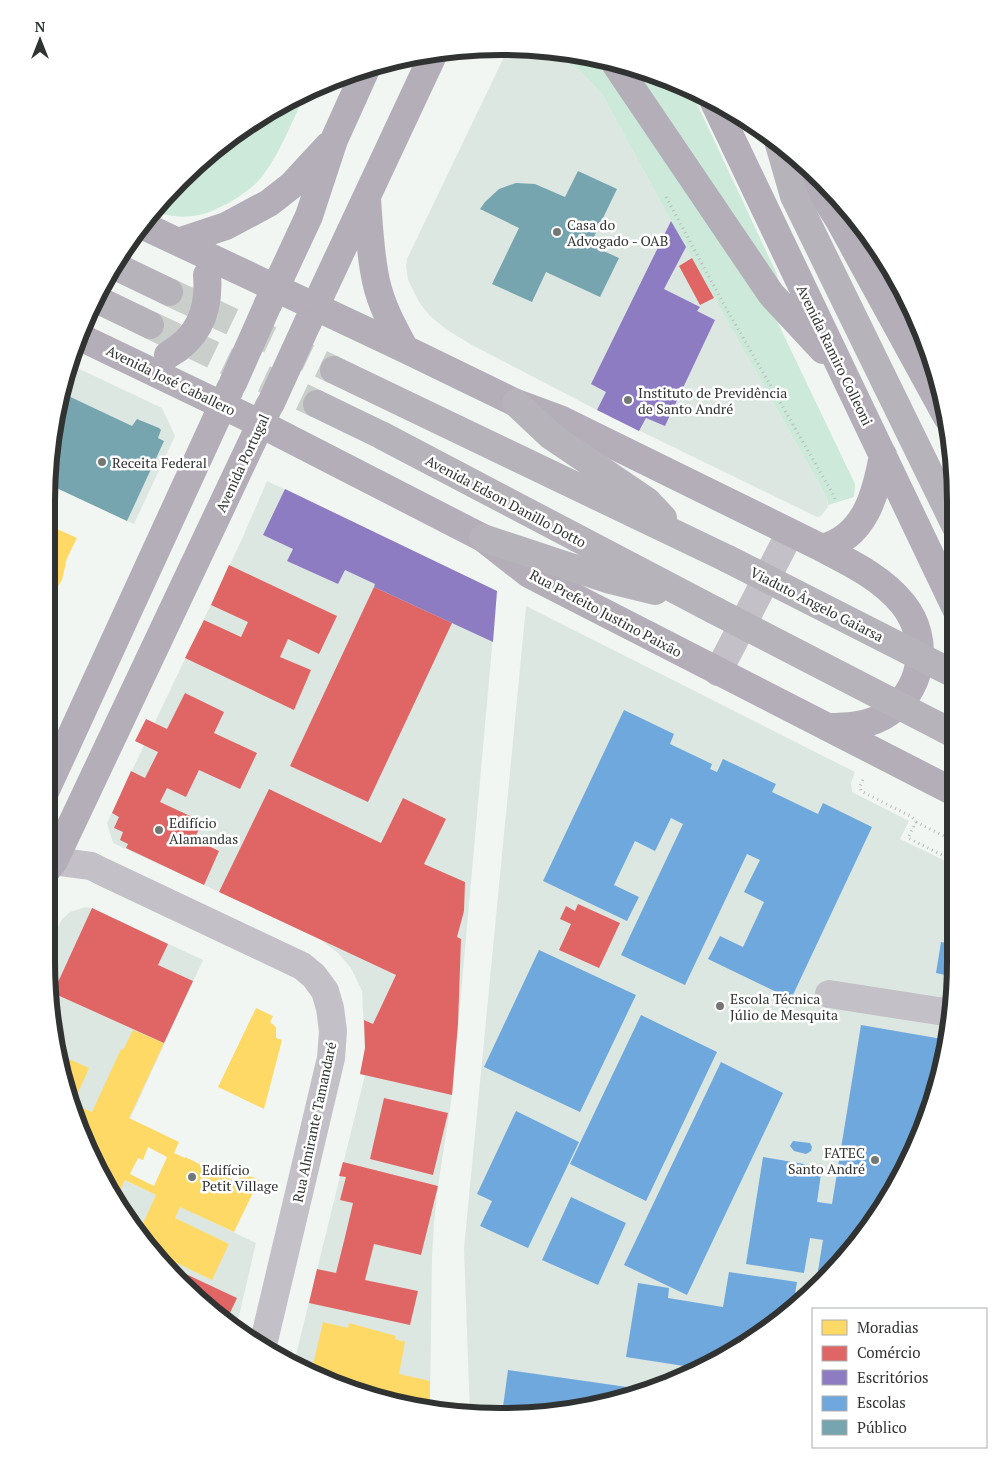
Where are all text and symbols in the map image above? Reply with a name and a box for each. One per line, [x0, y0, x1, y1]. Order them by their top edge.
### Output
north arrow [15, 15, 65, 65]
text: N [35, 17, 46, 36]
place label: Casa do Advogado - OAB [567, 215, 668, 250]
marker: Casa do Advogado - OAB [551, 226, 563, 238]
street label: Avenida Ramiro Colleoni [793, 282, 877, 428]
street label: Avenida José Caballero [103, 340, 239, 420]
place label: Instituto de Previdência de Santo André [638, 383, 787, 418]
marker: Instituto de Previdência de Santo André [622, 394, 634, 406]
street label: Avenida Portugal [211, 411, 273, 515]
street label: Avenida Edson Danillo Dotto [422, 451, 590, 552]
place label: Receita Federal [112, 453, 207, 472]
marker: Receita Federal [96, 456, 108, 468]
street label: Viaduto Ângelo Gaiarsa [747, 562, 887, 646]
street label: Rua Prefeito Justino Paixão [527, 565, 686, 661]
place label: Edifício Alamandas [169, 813, 238, 848]
marker: Edifício Alamandas [153, 824, 165, 836]
place label: Escola Técnica Júlio de Mesquita [730, 989, 838, 1024]
marker: Escola Técnica Júlio de Mesquita [714, 1000, 726, 1012]
street label: Rua Almirante Tamandaré [288, 1040, 340, 1204]
place label: FATEC Santo André [788, 1143, 865, 1178]
marker: FATEC Santo André [869, 1154, 881, 1166]
place label: Edifício Petit Village [202, 1160, 278, 1195]
marker: Edifício Petit Village [186, 1171, 198, 1183]
legend [812, 1308, 987, 1448]
text: Moradias [857, 1317, 919, 1337]
text: Comércio [857, 1342, 921, 1362]
text: Escritórios [857, 1367, 928, 1387]
text: Escolas [857, 1392, 906, 1412]
text: Público [857, 1417, 907, 1437]

